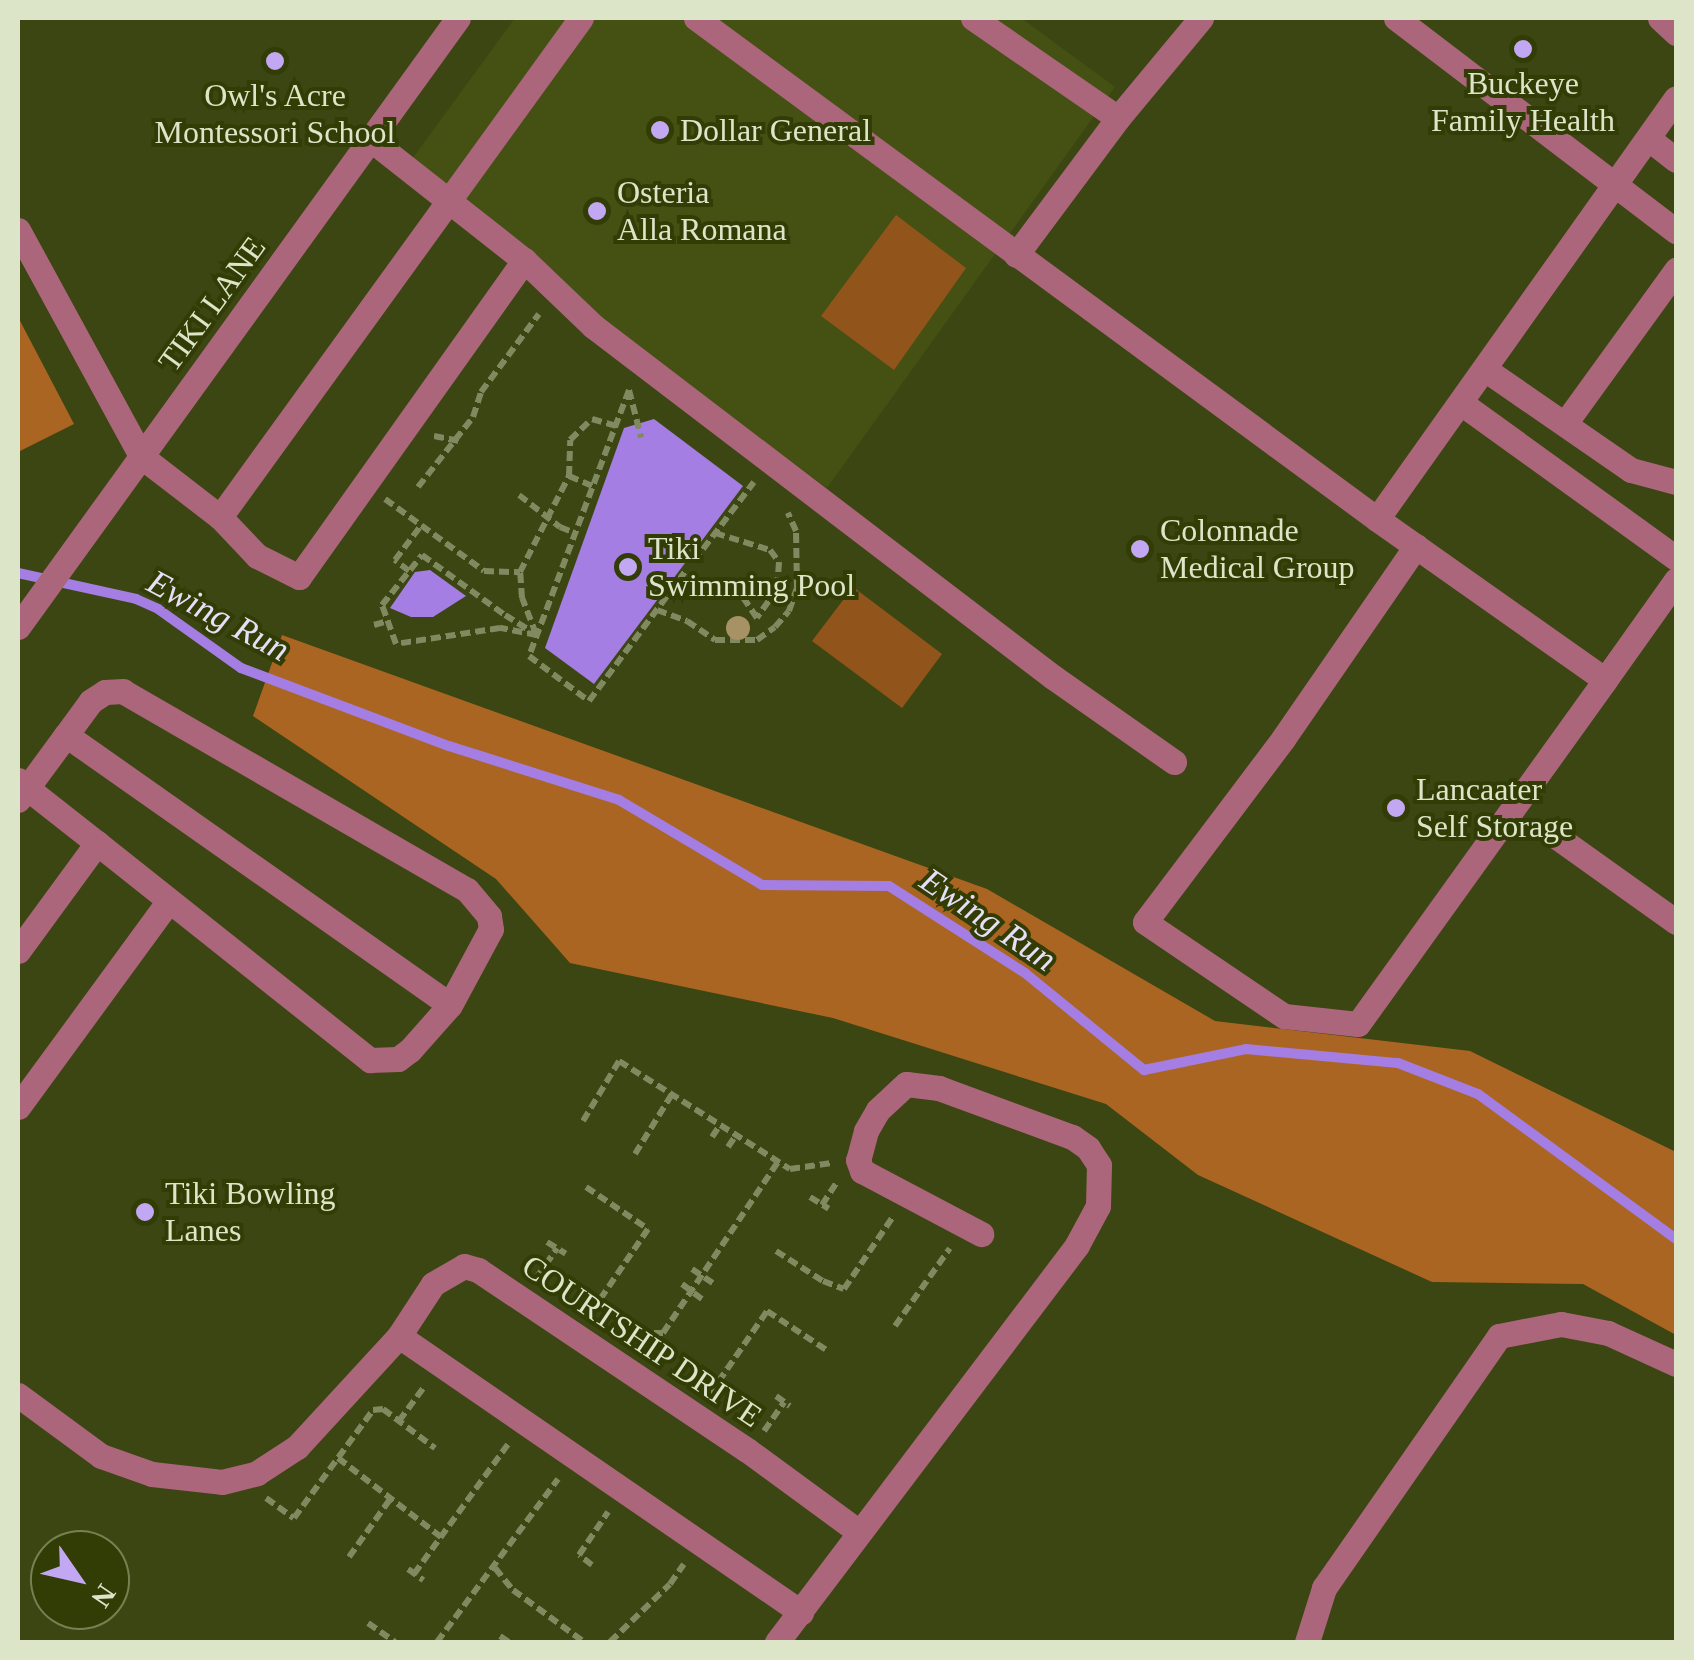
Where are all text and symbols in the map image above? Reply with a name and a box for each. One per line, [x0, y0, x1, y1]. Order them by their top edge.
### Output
marker: Buckeye Family Health [1512, 38, 1534, 60]
marker: Owl's Acre Montessori School [264, 50, 286, 72]
place label: Buckeye Family Health [1431, 65, 1615, 140]
place label: Owl's Acre Montessori School [155, 77, 395, 152]
place label: Dollar General [680, 111, 871, 149]
marker: Dollar General [649, 119, 671, 141]
place label: Osteria Alla Romana [617, 174, 787, 249]
marker: Osteria Alla Romana [586, 200, 608, 222]
street label: TIKI LANE [150, 229, 274, 379]
place label: Colonnade Medical Group [1160, 512, 1355, 587]
place label: Tiki Swimming Pool [648, 530, 855, 605]
marker: Colonnade Medical Group [1129, 538, 1151, 560]
marker: Tiki Swimming Pool [617, 556, 639, 578]
water label: Ewing Run [140, 561, 296, 671]
place label: Lancaater Self Storage [1416, 771, 1573, 846]
marker: Lancaater Self Storage [1385, 797, 1407, 819]
water label: Ewing Run [912, 859, 1064, 981]
place label: Tiki Bowling Lanes [165, 1175, 335, 1250]
marker: Tiki Bowling Lanes [134, 1201, 156, 1223]
street label: COURTSHIP DRIVE [515, 1246, 769, 1436]
north arrow [30, 1530, 130, 1630]
text: N [85, 1579, 122, 1613]

